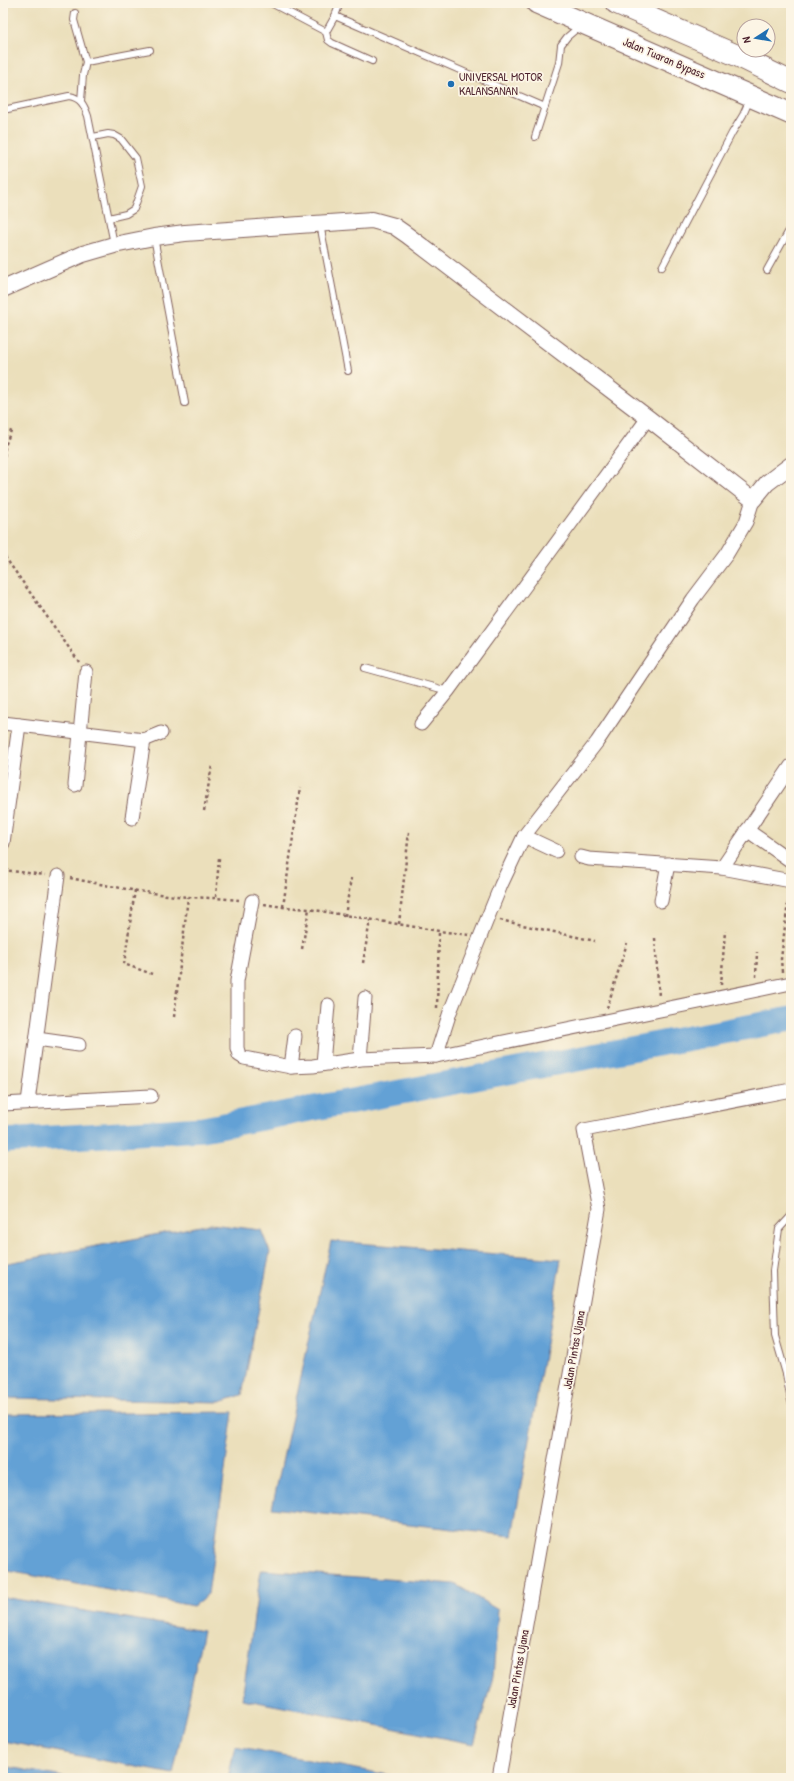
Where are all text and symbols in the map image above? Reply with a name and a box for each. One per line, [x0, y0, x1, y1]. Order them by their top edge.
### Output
north arrow [736, 18, 776, 58]
street label: Jalan Tuaran Bypass [620, 33, 708, 83]
text: N [739, 36, 754, 44]
place label: UNIVERSAL MOTOR KALANSANAN [459, 68, 543, 99]
marker: UNIVERSAL MOTOR KALANSANAN [446, 79, 456, 89]
street label: Jalan Pintas Ujana [558, 1309, 589, 1391]
street label: Jalan Pintas Ujana [502, 1628, 533, 1710]

